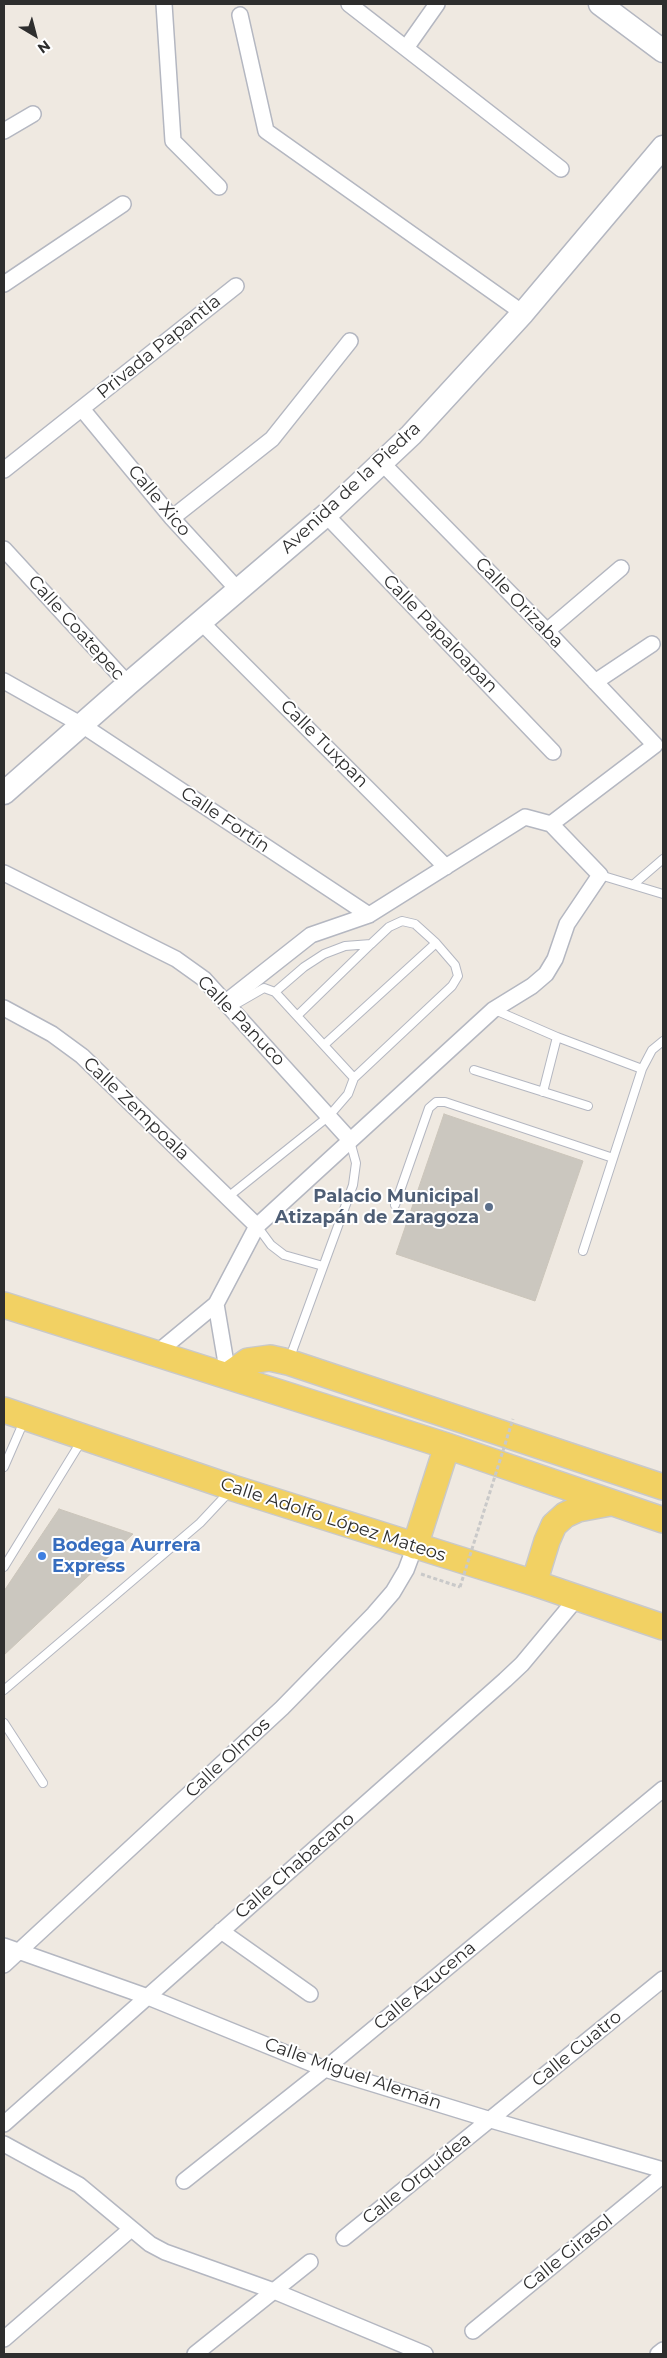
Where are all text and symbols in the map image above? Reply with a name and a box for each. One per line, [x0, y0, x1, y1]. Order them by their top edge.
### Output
north arrow [10, 10, 60, 60]
text: N [34, 36, 54, 58]
street label: Privada Papantla [93, 290, 225, 404]
street label: Avenida de la Piedra [277, 418, 425, 558]
street label: Calle Xico [123, 461, 195, 541]
street label: Calle Orizaba [470, 553, 568, 653]
street label: Calle Papaloapan [378, 570, 502, 698]
street label: Calle Coatepec [23, 571, 129, 685]
street label: Calle Tuxpan [276, 696, 372, 792]
street label: Calle Fortín [176, 782, 274, 858]
street label: Calle Panuco [192, 971, 290, 1071]
street label: Calle Zempoala [78, 1053, 194, 1165]
place label: Palacio Municipal Atizapán de Zaragoza [275, 1186, 479, 1228]
marker: Palacio Municipal Atizapán de Zaragoza [483, 1201, 495, 1213]
street label: Calle Adolfo López Mateos [217, 1473, 449, 1567]
place label: Bodega Aurrera Express [52, 1535, 201, 1578]
marker: Bodega Aurrera Express [36, 1550, 48, 1562]
street label: Calle Olmos [181, 1713, 275, 1803]
street label: Calle Chabacano [231, 1808, 359, 1924]
street label: Calle Azucena [370, 1937, 480, 2035]
street label: Calle Cuatro [528, 2006, 626, 2092]
street label: Calle Miguel Alemán [262, 2034, 444, 2114]
street label: Calle Orquídea [358, 2129, 476, 2229]
street label: Calle Girasol [519, 2210, 617, 2296]

